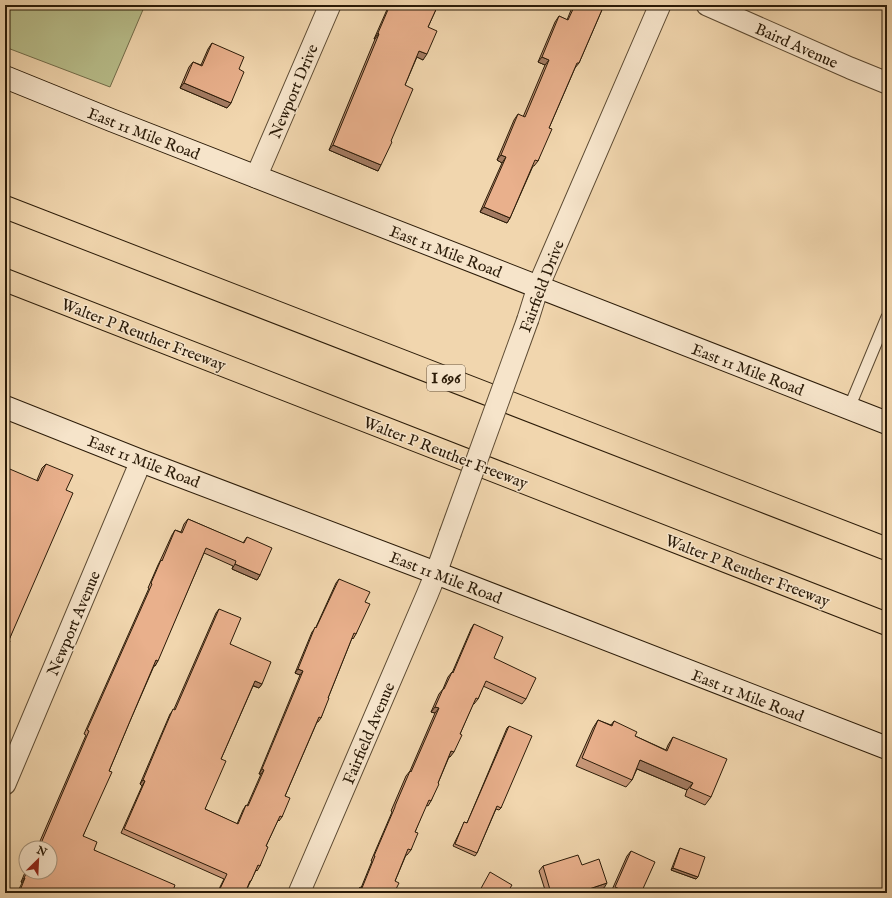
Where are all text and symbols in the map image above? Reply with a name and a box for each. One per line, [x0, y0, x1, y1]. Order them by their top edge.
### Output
street label: Baird Avenue [752, 20, 841, 74]
street label: Newport Drive [266, 42, 324, 142]
street label: East 11 Mile Road [84, 104, 203, 166]
street label: East 11 Mile Road [386, 222, 505, 284]
street label: Fairfield Drive [516, 238, 570, 336]
street label: Walter P Reuther Freeway [58, 295, 228, 377]
street label: East 11 Mile Road [688, 340, 807, 402]
road number: I 696 [427, 365, 465, 391]
street label: Walter P Reuther Freeway [360, 413, 530, 495]
street label: East 11 Mile Road [84, 432, 203, 494]
street label: Walter P Reuther Freeway [662, 531, 832, 613]
street label: East 11 Mile Road [386, 548, 505, 610]
street label: Newport Avenue [44, 568, 106, 679]
street label: East 11 Mile Road [688, 666, 807, 728]
street label: Fairfield Avenue [339, 680, 400, 788]
north arrow [18, 840, 58, 880]
text: N [34, 843, 49, 860]

